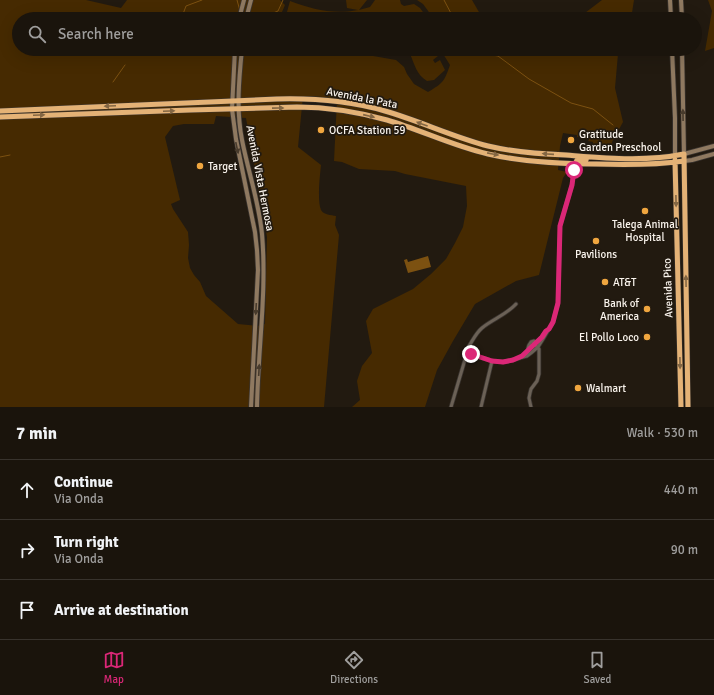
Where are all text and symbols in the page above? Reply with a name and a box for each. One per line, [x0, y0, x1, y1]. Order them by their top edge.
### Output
search box [12, 12, 702, 56]
icon: search [26, 23, 48, 45]
text: Search here [58, 25, 134, 43]
street label: Avenida la Pata [325, 85, 399, 111]
one-way arrow [104, 103, 116, 110]
one-way arrow [272, 105, 285, 111]
one-way arrow [163, 107, 175, 114]
one-way arrow [680, 108, 686, 121]
one-way arrow [33, 112, 46, 118]
one-way arrow [362, 113, 375, 119]
one-way arrow [416, 121, 428, 127]
street label: Avenida Vista Hermosa [243, 124, 277, 232]
place label: OCFA Station 59 [329, 124, 405, 137]
marker: OCFA Station 59 [316, 125, 326, 135]
place label: Gratitude Garden Preschool [579, 128, 661, 154]
marker: Gratitude Garden Preschool [566, 135, 576, 145]
one-way arrow [235, 142, 241, 154]
one-way arrow [542, 151, 554, 158]
one-way arrow [487, 152, 499, 158]
place label: Target [208, 160, 237, 173]
marker: Target [195, 161, 205, 171]
route start [565, 161, 583, 179]
one-way arrow [673, 195, 679, 208]
marker: Talega Animal Hospital [640, 206, 650, 216]
place label: Talega Animal Hospital [612, 218, 678, 244]
marker: Pavilions [591, 236, 601, 246]
place label: Pavilions [575, 248, 617, 261]
street label: Avenida Pico [660, 258, 676, 318]
one-way arrow [683, 274, 689, 287]
place label: AT&T [613, 276, 637, 289]
marker: AT&T [600, 277, 610, 287]
place label: Bank of America [600, 297, 640, 323]
one-way arrow [252, 303, 259, 315]
marker: Bank of America [642, 304, 652, 314]
place label: El Pollo Loco [579, 331, 639, 344]
marker: El Pollo Loco [642, 332, 652, 342]
route end [462, 345, 480, 363]
one-way arrow [677, 357, 683, 370]
one-way arrow [255, 364, 262, 376]
place label: Walmart [586, 382, 626, 395]
marker: Walmart [573, 383, 583, 393]
text: 7 min [16, 423, 57, 444]
text: Walk · 530 m [627, 425, 698, 441]
text: Continue [54, 473, 113, 491]
icon: ahead [16, 479, 38, 501]
text: 440 m [664, 482, 698, 498]
text: Via Onda [54, 491, 104, 507]
text: Turn right [54, 533, 119, 551]
icon: right [16, 539, 38, 561]
text: 90 m [671, 542, 698, 558]
text: Via Onda [54, 551, 104, 567]
icon: arrive [16, 599, 38, 621]
text: Arrive at destination [54, 601, 189, 619]
tab: Map [103, 649, 125, 686]
tab: Directions [330, 649, 378, 686]
tab: Saved [584, 649, 611, 686]

